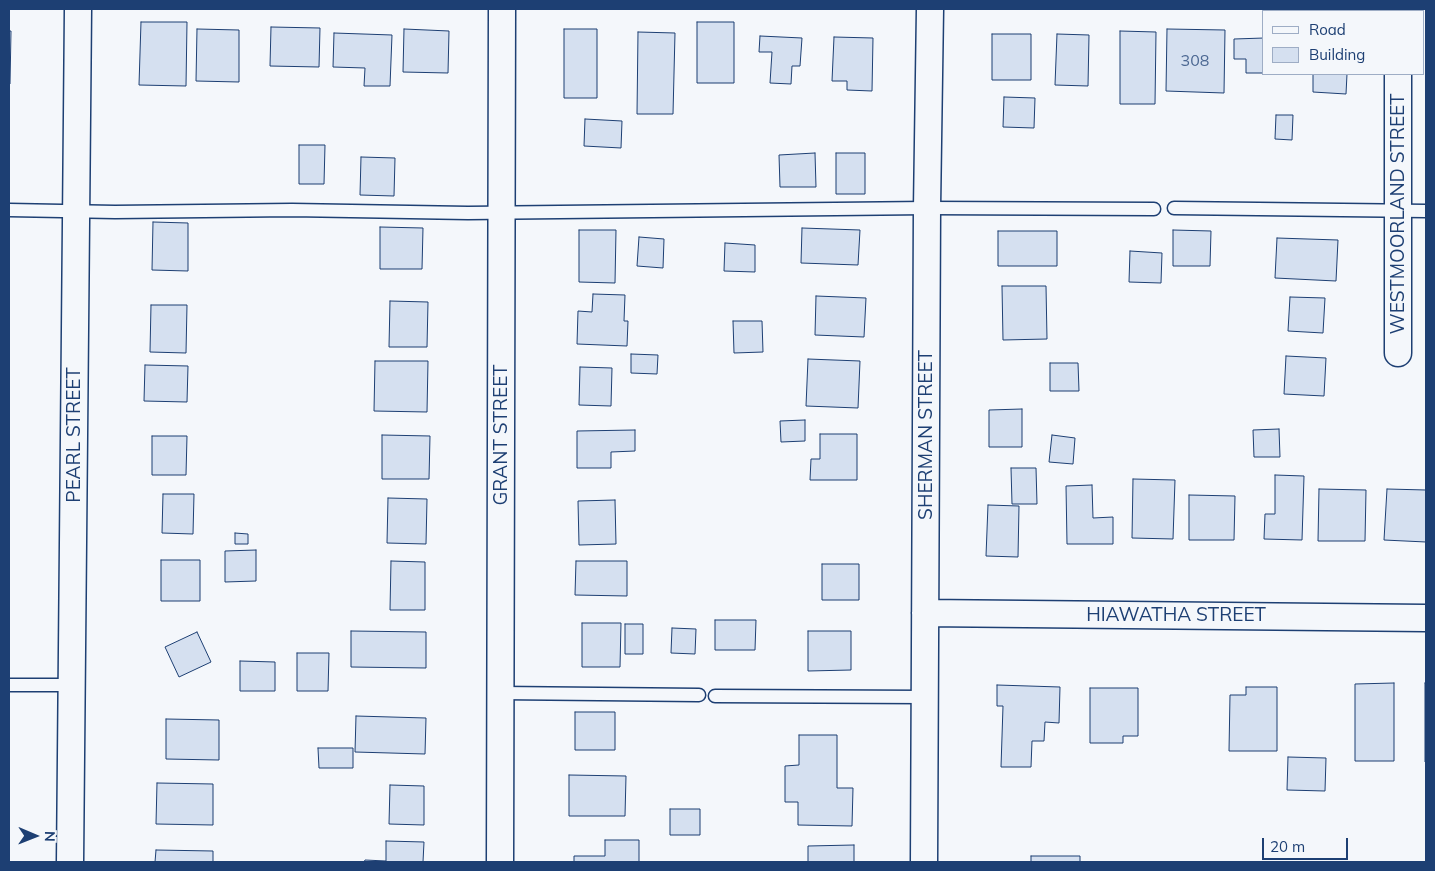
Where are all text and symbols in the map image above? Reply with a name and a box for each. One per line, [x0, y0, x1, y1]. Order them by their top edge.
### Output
legend [1262, 10, 1425, 75]
text: Road [1309, 20, 1346, 39]
text: Building [1309, 45, 1365, 64]
house number: 308 [1181, 51, 1209, 71]
street label: WESTMOORLAND STREET [1387, 94, 1409, 334]
street label: SHERMAN STREET [915, 350, 937, 520]
street label: GRANT STREET [490, 364, 512, 506]
street label: PEARL STREET [63, 367, 85, 503]
street label: HIAWATHA STREET [1086, 604, 1266, 626]
north arrow [10, 811, 60, 861]
scale bar [1265, 828, 1351, 860]
text: N [41, 831, 59, 842]
text: 20 m [1270, 837, 1305, 856]

